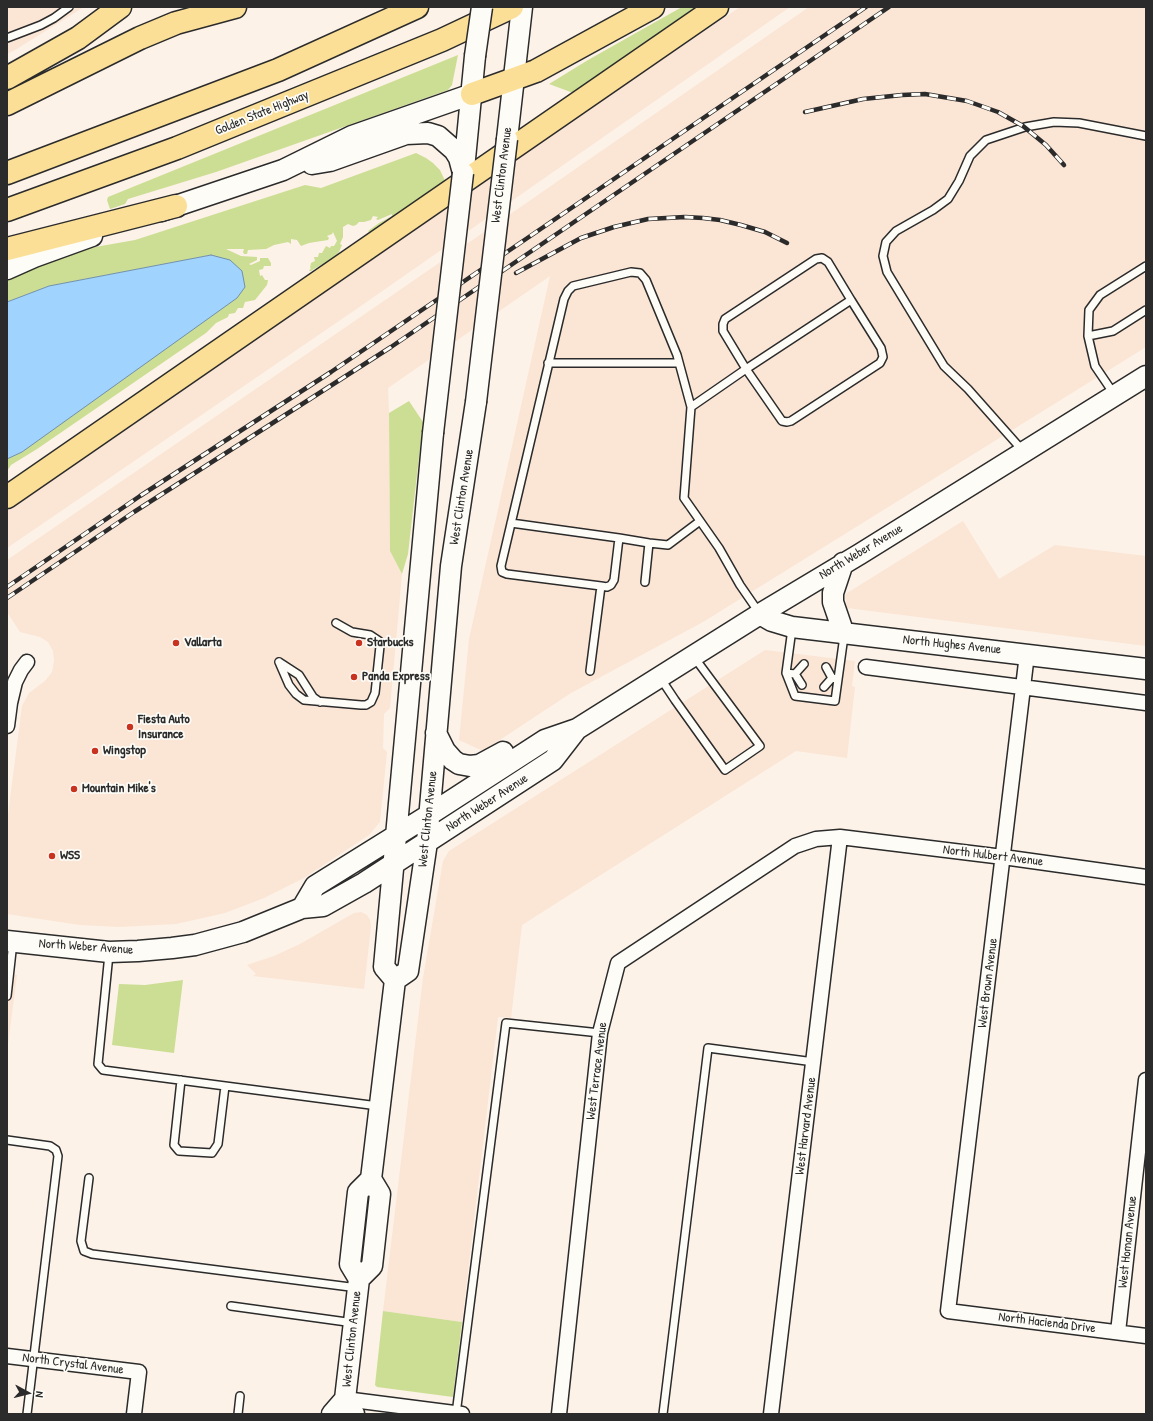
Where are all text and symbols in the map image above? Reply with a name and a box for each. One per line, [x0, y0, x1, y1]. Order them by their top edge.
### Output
street label: Golden State Highway [213, 87, 311, 139]
street label: West Clinton Avenue [488, 126, 516, 224]
street label: West Clinton Avenue [447, 448, 477, 546]
street label: North Weber Avenue [816, 521, 906, 583]
street label: North Hughes Avenue [902, 632, 1002, 658]
place label: Vallarta [184, 635, 222, 651]
place label: Starbucks [367, 635, 414, 651]
marker: Vallarta [171, 638, 181, 648]
marker: Starbucks [354, 638, 364, 648]
place label: Panda Express [362, 669, 430, 685]
marker: Panda Express [349, 672, 359, 682]
place label: Fiesta Auto Insurance [138, 712, 190, 743]
marker: Fiesta Auto Insurance [125, 722, 135, 732]
place label: Wingstop [103, 743, 146, 759]
marker: Wingstop [90, 746, 100, 756]
street label: West Clinton Avenue [415, 770, 441, 868]
street label: North Weber Avenue [443, 771, 531, 835]
place label: Mountain Mike's [82, 781, 156, 797]
marker: Mountain Mike's [69, 784, 79, 794]
street label: North Hulbert Avenue [942, 842, 1044, 870]
place label: WSS [60, 848, 80, 864]
marker: WSS [47, 851, 57, 861]
street label: North Weber Avenue [38, 936, 134, 958]
street label: West Brown Avenue [975, 937, 1001, 1029]
street label: West Terrace Avenue [583, 1021, 611, 1121]
street label: West Harvard Avenue [792, 1076, 820, 1176]
street label: West Homan Avenue [1115, 1195, 1141, 1289]
street label: West Clinton Avenue [339, 1290, 365, 1388]
street label: North Hacienda Drive [997, 1309, 1097, 1337]
street label: North Crystal Avenue [22, 1350, 124, 1378]
north arrow [8, 1373, 48, 1413]
text: N [33, 1391, 47, 1398]

